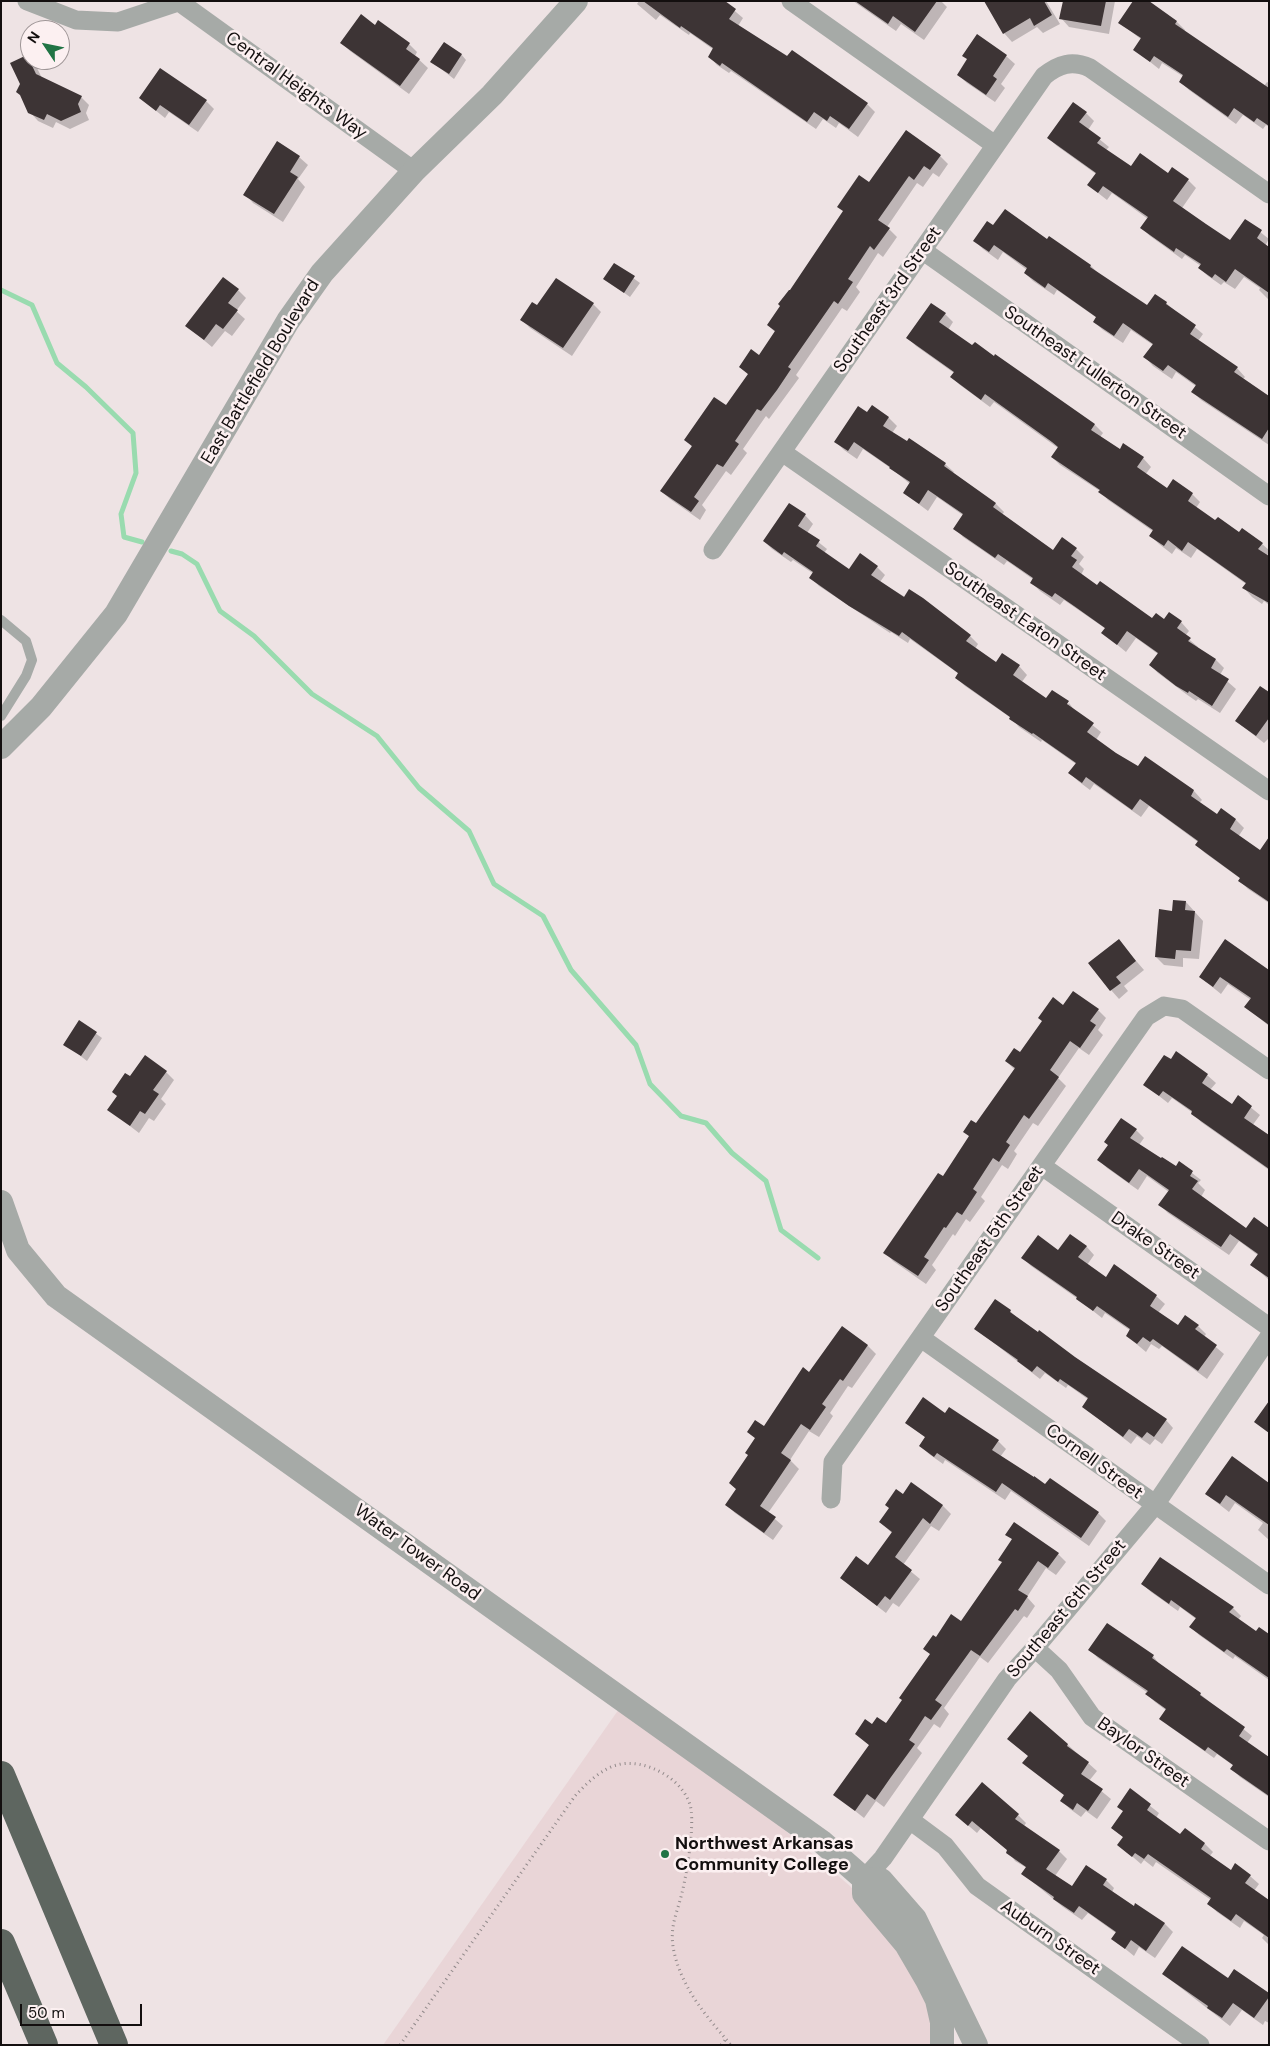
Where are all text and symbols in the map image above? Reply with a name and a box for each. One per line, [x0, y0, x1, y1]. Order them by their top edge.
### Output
north arrow [20, 20, 70, 70]
street label: Central Heights Way [221, 27, 371, 145]
text: N [23, 28, 44, 46]
street label: Southeast 3rd Street [829, 223, 947, 377]
street label: East Battlefield Boulevard [197, 276, 325, 468]
street label: Southeast Fullerton Street [1000, 302, 1190, 444]
street label: Southeast Eaton Street [940, 558, 1110, 686]
street label: Southeast 5th Street [931, 1162, 1049, 1316]
street label: Drake Street [1107, 1208, 1203, 1284]
street label: Cornell Street [1041, 1420, 1147, 1504]
street label: Water Tower Road [350, 1500, 484, 1606]
street label: Southeast 6th Street [1003, 1535, 1131, 1683]
street label: Baylor Street [1093, 1713, 1193, 1793]
place label: Northwest Arkansas Community College [675, 1833, 854, 1876]
marker: Northwest Arkansas Community College [659, 1848, 671, 1860]
street label: Auburn Street [996, 1896, 1104, 1980]
scale bar [22, 1994, 145, 2026]
text: 50 m [28, 2003, 65, 2023]

